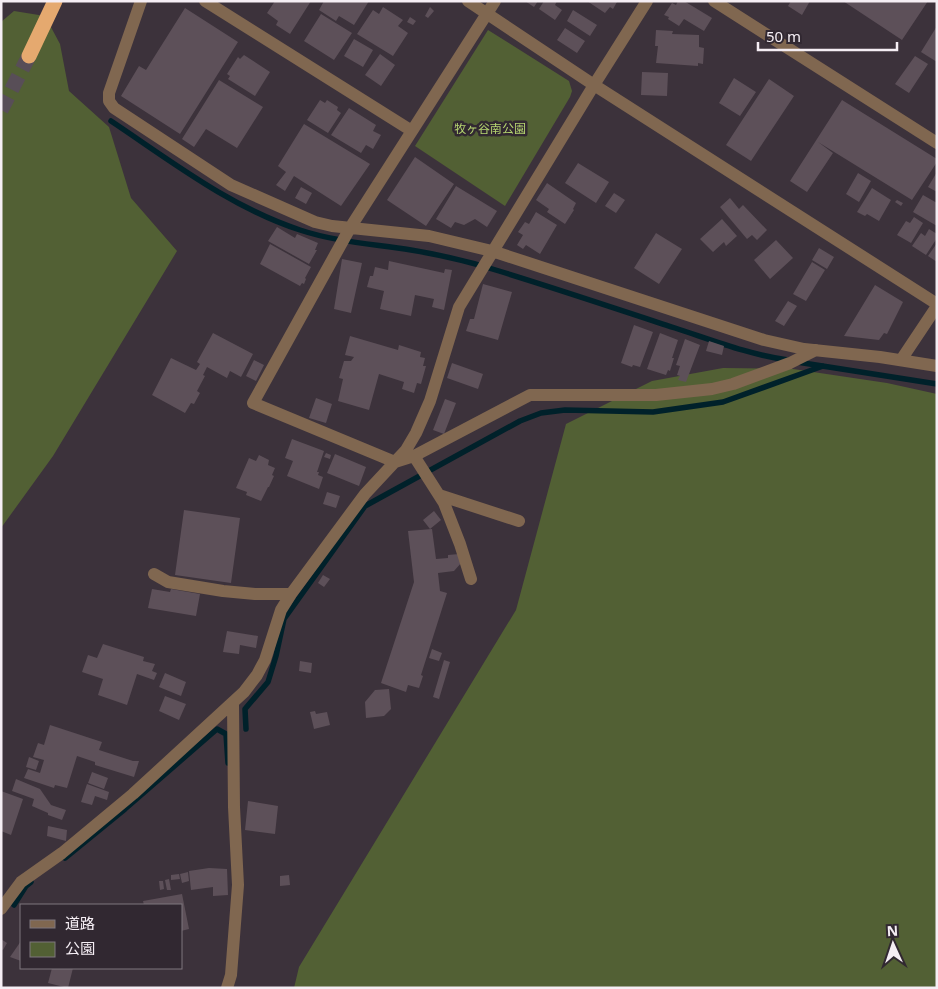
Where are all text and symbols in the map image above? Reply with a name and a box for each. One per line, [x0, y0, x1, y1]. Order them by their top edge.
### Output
scale bar [758, 20, 897, 52]
text: 50 m [766, 26, 801, 46]
park label: 牧ヶ谷南公園 [454, 120, 526, 137]
legend [20, 904, 182, 969]
text: 道路 [65, 913, 95, 933]
north arrow [868, 919, 918, 969]
text: N [886, 921, 898, 940]
text: 公園 [65, 938, 95, 958]

